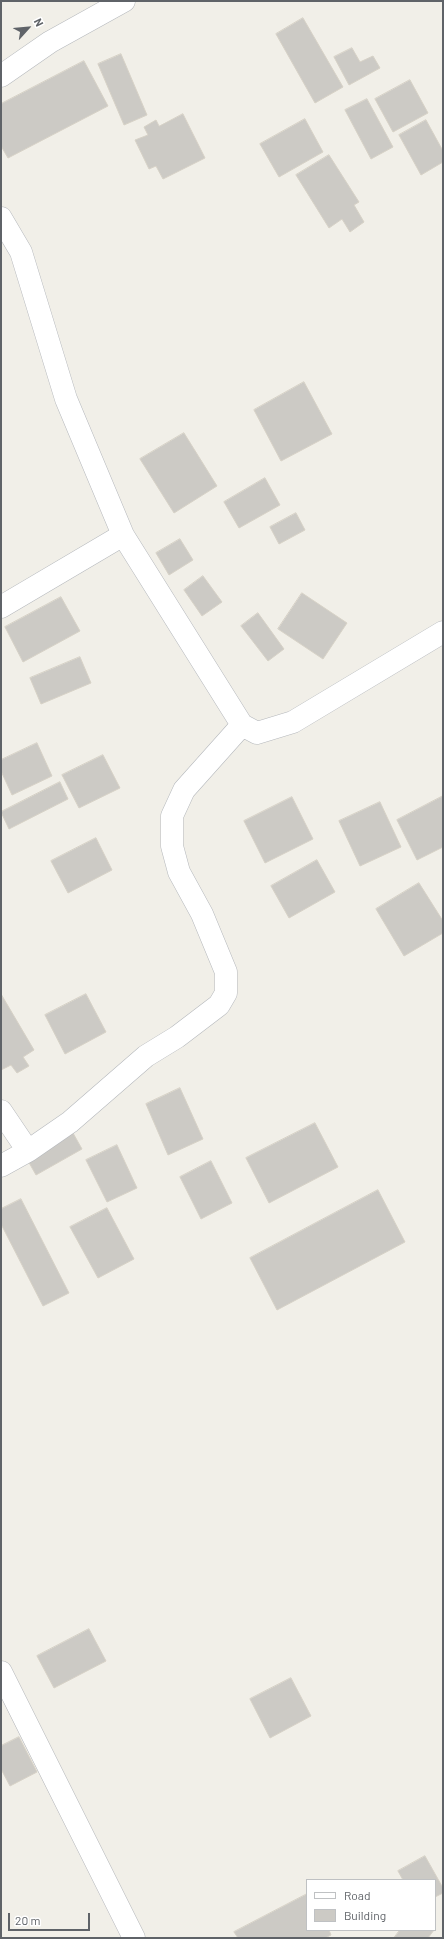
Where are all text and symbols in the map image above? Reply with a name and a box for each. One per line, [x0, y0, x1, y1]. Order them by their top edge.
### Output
north arrow [8, 8, 48, 48]
text: N [32, 16, 47, 29]
legend [306, 1879, 436, 1931]
text: Road [344, 1888, 371, 1902]
scale bar [10, 1905, 92, 1931]
text: Building [344, 1908, 386, 1922]
text: 20 m [15, 1913, 41, 1927]

